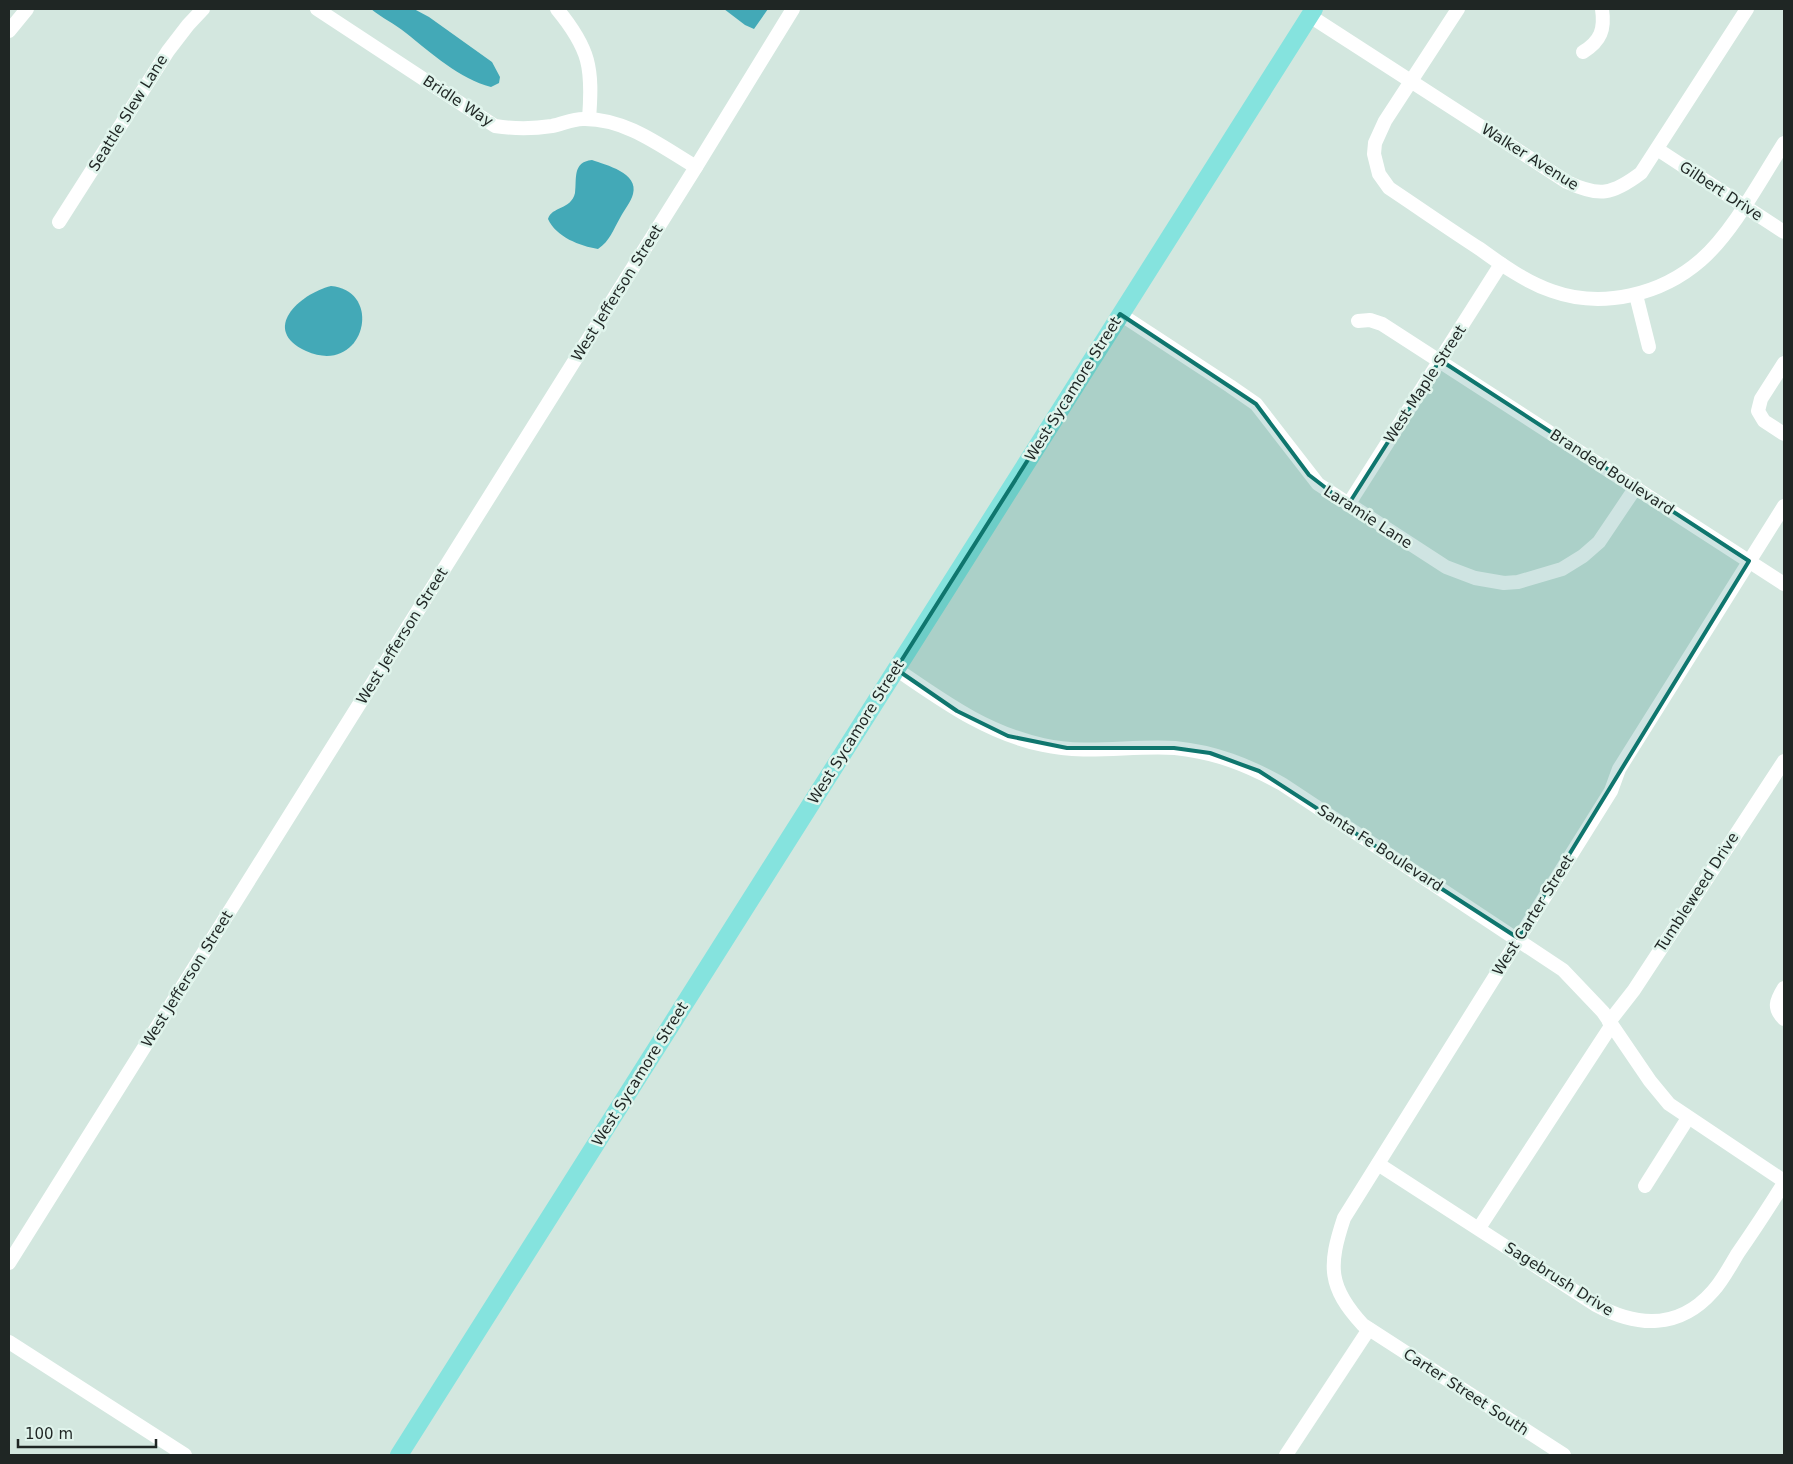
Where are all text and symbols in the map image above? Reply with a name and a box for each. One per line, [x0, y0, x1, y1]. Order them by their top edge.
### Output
street label: Seattle Slew Lane [85, 51, 171, 175]
street label: Bridle Way [419, 72, 497, 130]
street label: Walker Avenue [1478, 120, 1582, 194]
street label: Gilbert Drive [1676, 157, 1766, 225]
street label: West Jefferson Street [568, 221, 667, 365]
street label: West Sycamore Street [1021, 313, 1125, 464]
street label: West Maple Street [1380, 322, 1470, 446]
street label: Branded Boulevard [1547, 425, 1677, 519]
street label: Laramie Lane [1320, 482, 1416, 552]
street label: West Jefferson Street [353, 564, 452, 708]
street label: West Sycamore Street [804, 656, 908, 807]
street label: Santa Fe Boulevard [1314, 801, 1446, 895]
street label: Tumbleweed Drive [1651, 829, 1742, 956]
street label: West Carter Street [1489, 851, 1578, 979]
street label: West Jefferson Street [138, 907, 237, 1051]
street label: West Sycamore Street [588, 998, 692, 1149]
street label: Sagebrush Drive [1501, 1238, 1617, 1320]
street label: Carter Street South [1400, 1345, 1532, 1439]
scale bar [18, 1416, 155, 1448]
text: 100 m [25, 1425, 73, 1443]

